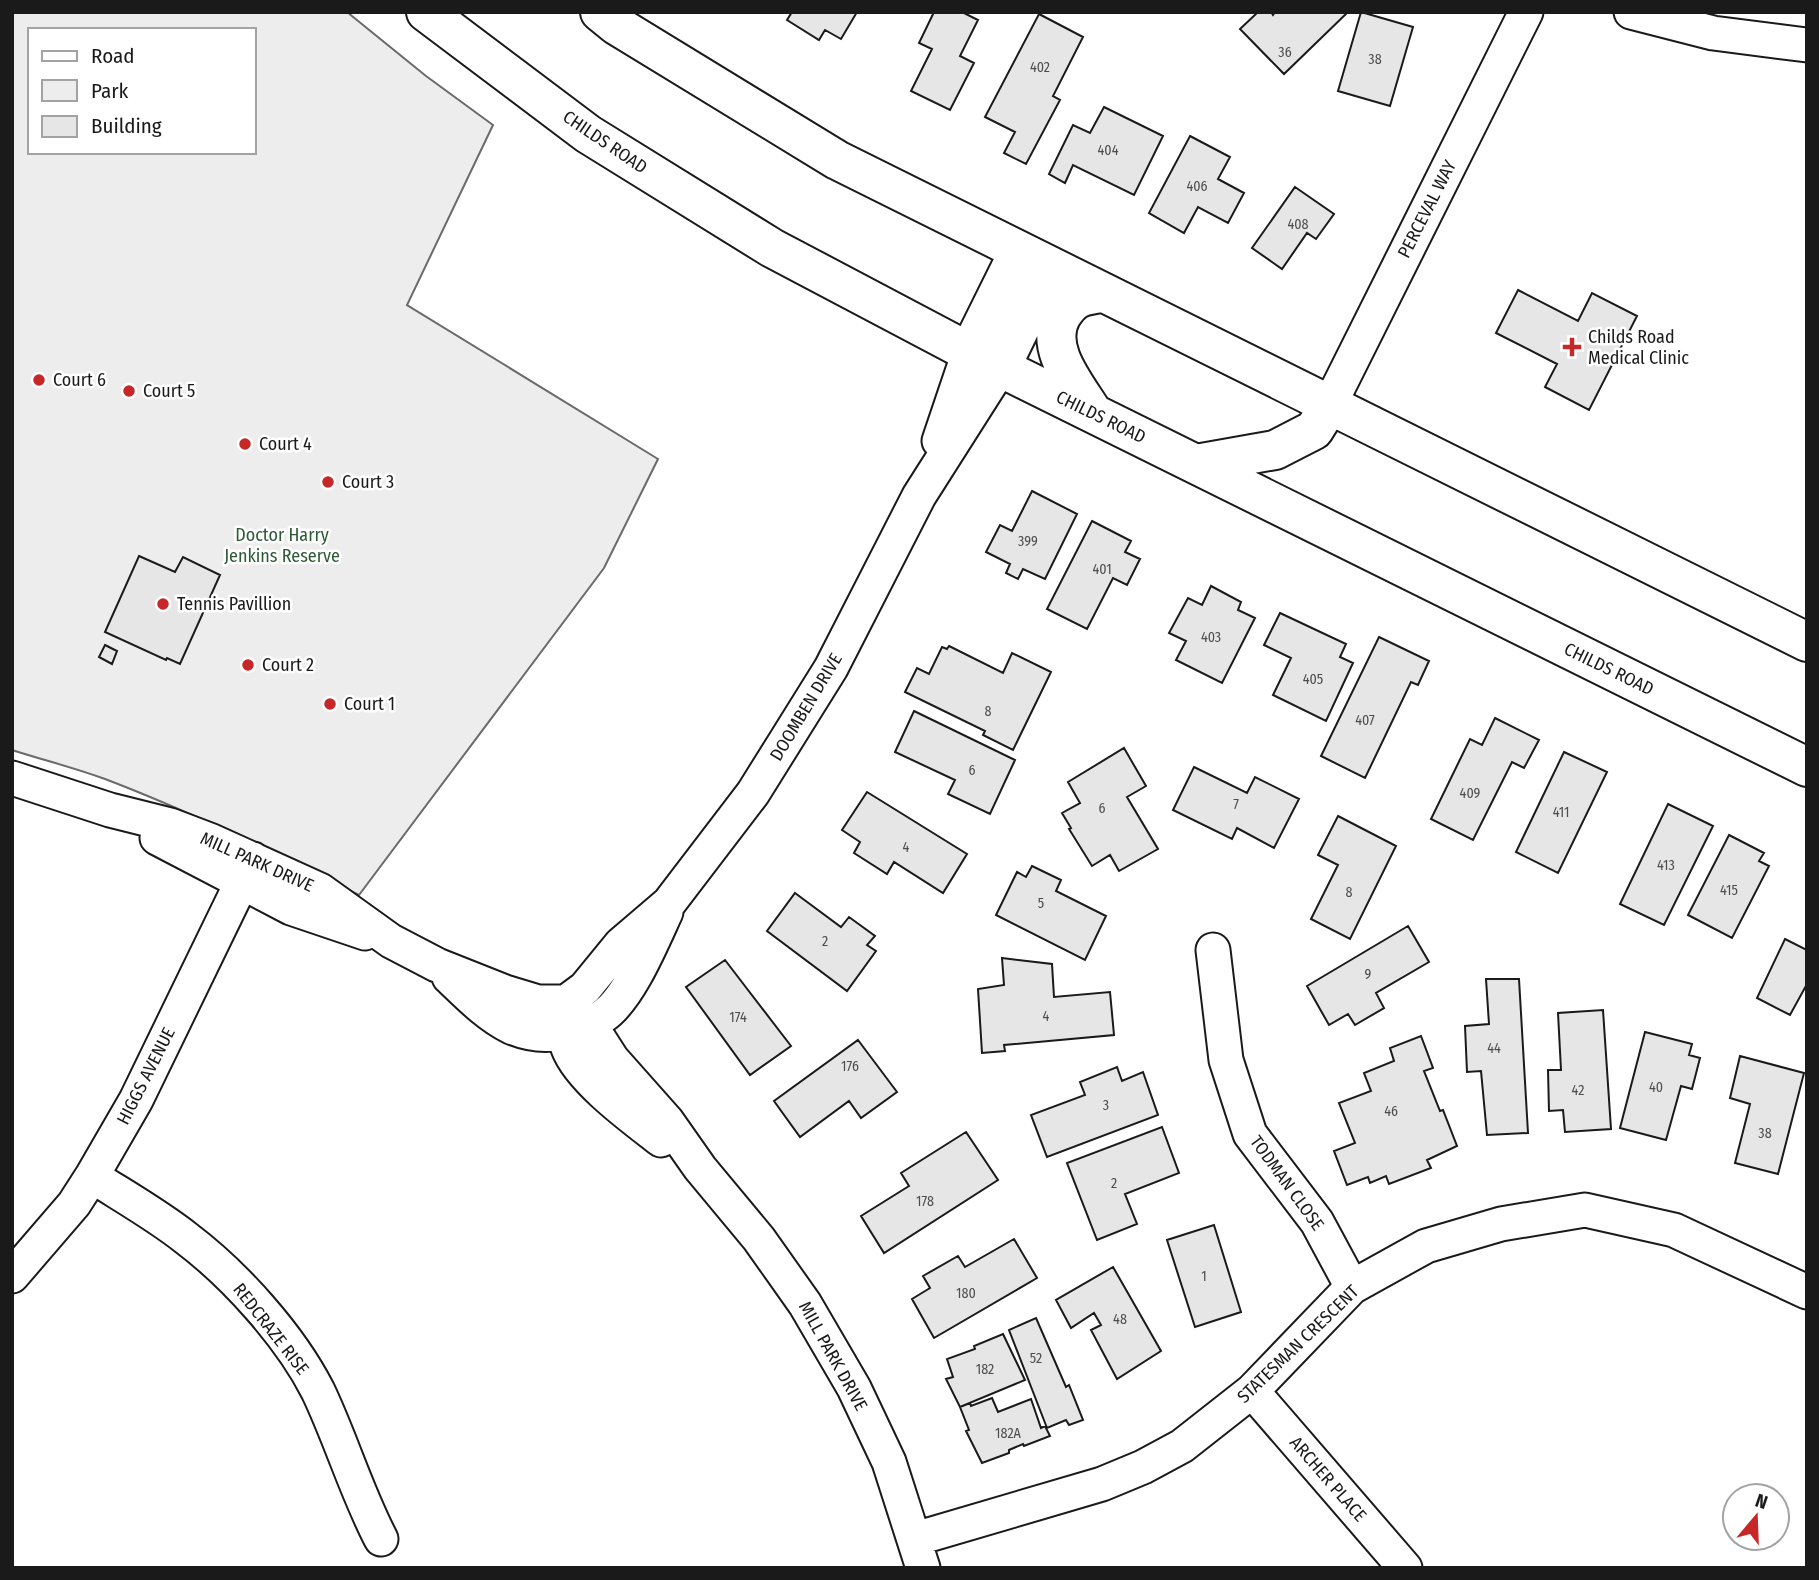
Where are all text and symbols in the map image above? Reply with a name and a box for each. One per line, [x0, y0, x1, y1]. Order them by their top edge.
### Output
legend [28, 28, 256, 154]
text: Road [91, 43, 135, 69]
house number: 36 [1278, 44, 1292, 61]
house number: 38 [1368, 51, 1382, 68]
house number: 402 [1030, 59, 1050, 76]
text: Park [91, 78, 129, 104]
street label: CHILDS ROAD [559, 106, 651, 178]
text: Building [91, 113, 162, 139]
house number: 404 [1098, 142, 1119, 159]
street label: PERCEVAL WAY [1393, 156, 1461, 262]
house number: 406 [1186, 178, 1208, 195]
house number: 408 [1287, 216, 1309, 233]
place label: Childs Road Medical Clinic [1588, 326, 1689, 369]
marker: Childs Road Medical Clinic [1562, 337, 1582, 357]
place label: Court 6 [53, 369, 106, 391]
marker: Court 6 [31, 372, 47, 388]
place label: Court 5 [143, 380, 195, 402]
marker: Court 5 [121, 383, 137, 399]
street label: CHILDS ROAD [1053, 386, 1149, 448]
place label: Court 4 [259, 433, 312, 455]
marker: Court 4 [237, 436, 253, 452]
place label: Court 3 [342, 471, 394, 493]
marker: Court 3 [320, 474, 336, 490]
park label: Doctor Harry Jenkins Reserve [224, 524, 340, 567]
house number: 399 [1018, 533, 1038, 550]
house number: 401 [1092, 561, 1112, 578]
place label: Tennis Pavillion [177, 593, 291, 615]
marker: Tennis Pavillion [155, 596, 171, 612]
house number: 403 [1201, 629, 1221, 646]
street label: CHILDS ROAD [1561, 638, 1657, 700]
street label: DOOMBEN DRIVE [765, 649, 847, 765]
place label: Court 2 [262, 654, 314, 676]
marker: Court 2 [240, 657, 256, 673]
house number: 405 [1303, 671, 1323, 688]
place label: Court 1 [344, 693, 395, 715]
marker: Court 1 [322, 696, 338, 712]
house number: 8 [985, 703, 992, 720]
house number: 407 [1355, 712, 1375, 729]
house number: 6 [969, 762, 976, 779]
house number: 409 [1460, 785, 1481, 802]
house number: 7 [1233, 796, 1239, 813]
house number: 6 [1099, 800, 1106, 817]
house number: 411 [1553, 804, 1569, 821]
street label: MILL PARK DRIVE [197, 827, 317, 897]
house number: 4 [903, 839, 910, 856]
house number: 413 [1657, 857, 1675, 874]
house number: 415 [1720, 882, 1738, 899]
house number: 8 [1346, 884, 1353, 901]
house number: 5 [1038, 895, 1044, 912]
house number: 2 [822, 933, 828, 950]
house number: 9 [1365, 966, 1372, 983]
house number: 4 [1043, 1008, 1050, 1025]
house number: 174 [729, 1009, 747, 1026]
street label: HIGGS AVENUE [112, 1024, 180, 1128]
house number: 44 [1487, 1040, 1501, 1057]
house number: 176 [841, 1058, 859, 1075]
house number: 40 [1649, 1079, 1663, 1096]
house number: 42 [1572, 1082, 1584, 1099]
house number: 3 [1103, 1097, 1109, 1114]
house number: 46 [1384, 1103, 1398, 1120]
house number: 38 [1758, 1125, 1772, 1142]
street label: TODMAN CLOSE [1245, 1131, 1329, 1235]
house number: 2 [1111, 1175, 1117, 1192]
house number: 178 [916, 1193, 934, 1210]
house number: 1 [1201, 1268, 1207, 1285]
street label: REDCRAZE RISE [228, 1279, 314, 1379]
street label: STATESMAN CRESCENT [1233, 1280, 1364, 1408]
house number: 180 [956, 1285, 976, 1302]
street label: MILL PARK DRIVE [794, 1297, 872, 1415]
house number: 48 [1113, 1311, 1127, 1328]
house number: 52 [1030, 1350, 1042, 1367]
house number: 182 [976, 1361, 994, 1378]
house number: 182A [995, 1425, 1022, 1442]
street label: ARCHER PLACE [1285, 1432, 1371, 1526]
north arrow [1721, 1482, 1791, 1552]
text: N [1752, 1489, 1771, 1514]

